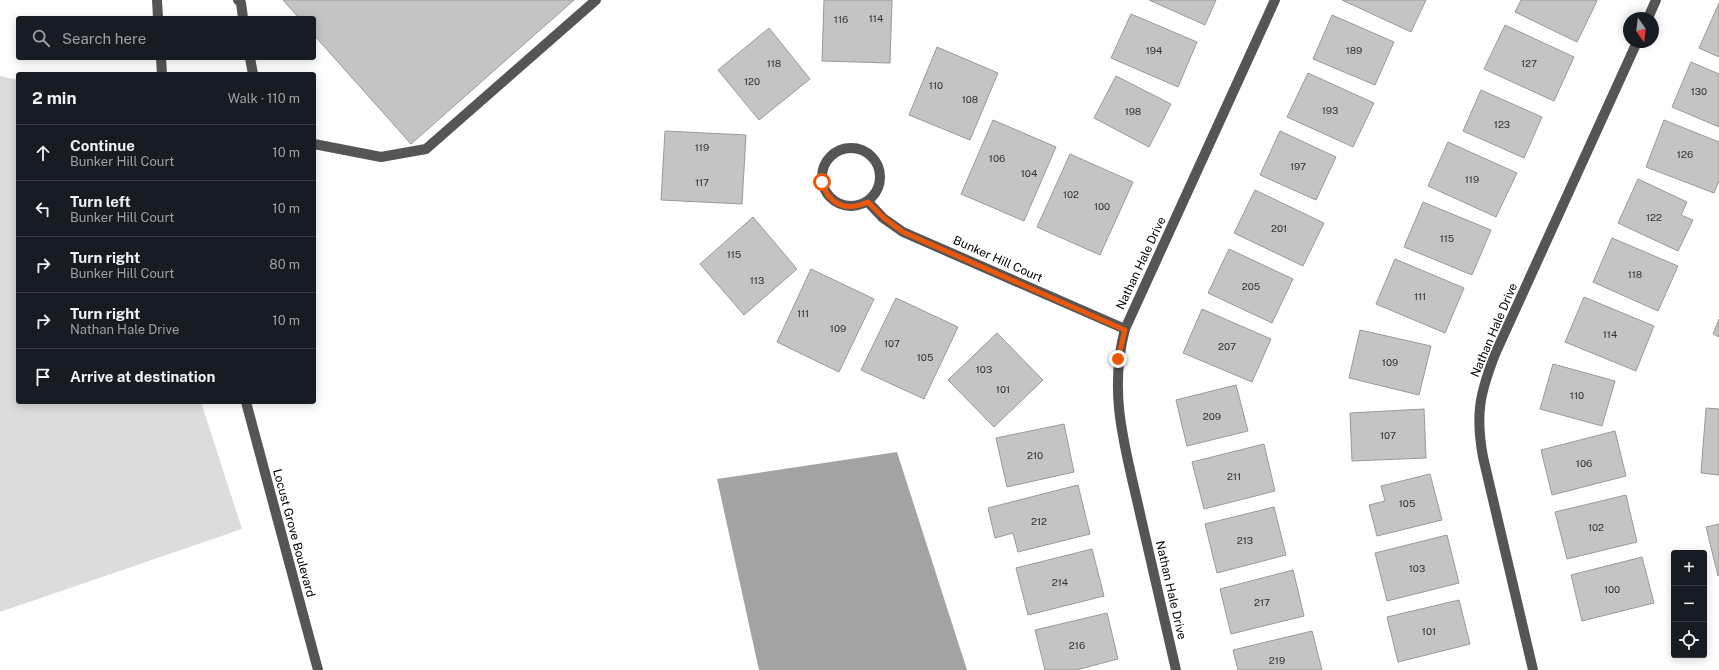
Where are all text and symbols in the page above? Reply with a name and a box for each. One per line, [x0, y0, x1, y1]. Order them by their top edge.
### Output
house number: 114 [869, 12, 883, 24]
north arrow [1623, 12, 1659, 48]
house number: 116 [834, 13, 848, 25]
search box [16, 16, 316, 60]
icon: search [30, 27, 52, 49]
text: Search here [62, 30, 146, 47]
house number: 194 [1146, 44, 1162, 56]
house number: 189 [1346, 44, 1362, 56]
house number: 118 [767, 57, 781, 69]
house number: 127 [1521, 57, 1537, 69]
house number: 120 [744, 75, 760, 87]
house number: 110 [929, 79, 943, 91]
house number: 130 [1691, 85, 1707, 97]
text: 2 min [32, 88, 77, 108]
text: Walk · 110 m [228, 91, 300, 106]
house number: 108 [962, 93, 978, 105]
house number: 193 [1322, 104, 1338, 116]
house number: 198 [1125, 105, 1141, 117]
house number: 123 [1494, 118, 1510, 130]
text: Continue [70, 137, 135, 154]
house number: 119 [695, 141, 709, 153]
icon: ahead [32, 142, 54, 164]
text: 10 m [272, 145, 300, 160]
house number: 126 [1677, 148, 1693, 160]
house number: 106 [989, 152, 1005, 164]
text: Bunker Hill Court [70, 154, 174, 169]
house number: 197 [1290, 160, 1306, 172]
house number: 104 [1021, 167, 1037, 179]
route start [813, 173, 831, 191]
house number: 119 [1465, 173, 1479, 185]
house number: 117 [695, 176, 709, 188]
house number: 102 [1063, 188, 1079, 200]
text: Turn left [70, 193, 131, 210]
icon: left [32, 198, 54, 220]
house number: 100 [1094, 200, 1110, 212]
text: 10 m [272, 201, 300, 216]
text: Bunker Hill Court [70, 210, 174, 225]
house number: 122 [1646, 211, 1662, 223]
street label: Nathan Hale Drive [1113, 214, 1169, 312]
house number: 201 [1271, 222, 1287, 234]
house number: 115 [1440, 232, 1454, 244]
street label: Bunker Hill Court [951, 233, 1045, 285]
house number: 115 [727, 248, 741, 260]
text: Turn right [70, 249, 140, 266]
icon: right [32, 254, 54, 276]
text: 80 m [269, 257, 300, 272]
text: Bunker Hill Court [70, 266, 174, 281]
house number: 118 [1628, 268, 1642, 280]
house number: 113 [750, 274, 764, 286]
house number: 205 [1242, 280, 1260, 292]
street label: Nathan Hale Drive [1468, 281, 1520, 379]
house number: 111 [1414, 290, 1426, 302]
text: Turn right [70, 305, 140, 322]
house number: 111 [797, 307, 809, 319]
icon: right [32, 310, 54, 332]
text: 10 m [272, 313, 300, 328]
text: Nathan Hale Drive [70, 322, 179, 337]
house number: 109 [830, 322, 846, 334]
house number: 114 [1603, 328, 1617, 340]
house number: 107 [884, 337, 900, 349]
house number: 207 [1218, 340, 1236, 352]
route end [1109, 350, 1127, 368]
house number: 105 [917, 351, 933, 363]
house number: 109 [1382, 356, 1398, 368]
house number: 103 [976, 363, 992, 375]
icon: arrive [32, 366, 54, 388]
text: Arrive at destination [70, 368, 215, 385]
house number: 101 [996, 383, 1010, 395]
house number: 110 [1570, 389, 1584, 401]
house number: 209 [1203, 410, 1221, 422]
house number: 107 [1380, 429, 1396, 441]
house number: 210 [1027, 449, 1043, 461]
house number: 106 [1576, 457, 1592, 469]
street label: Locust Grove Boulevard [270, 467, 318, 599]
house number: 211 [1227, 470, 1241, 482]
house number: 105 [1399, 497, 1415, 509]
house number: 212 [1031, 515, 1047, 527]
house number: 102 [1588, 521, 1604, 533]
house number: 213 [1237, 534, 1253, 546]
street label: Nathan Hale Drive [1153, 539, 1189, 641]
map controls [1671, 550, 1707, 658]
button: + [1671, 550, 1707, 586]
house number: 103 [1409, 562, 1425, 574]
house number: 214 [1052, 576, 1068, 588]
house number: 100 [1604, 583, 1620, 595]
button: − [1671, 586, 1707, 622]
house number: 217 [1254, 596, 1270, 608]
button: locate [1671, 622, 1707, 658]
house number: 101 [1422, 625, 1436, 637]
house number: 216 [1069, 639, 1085, 651]
house number: 219 [1269, 654, 1285, 666]

